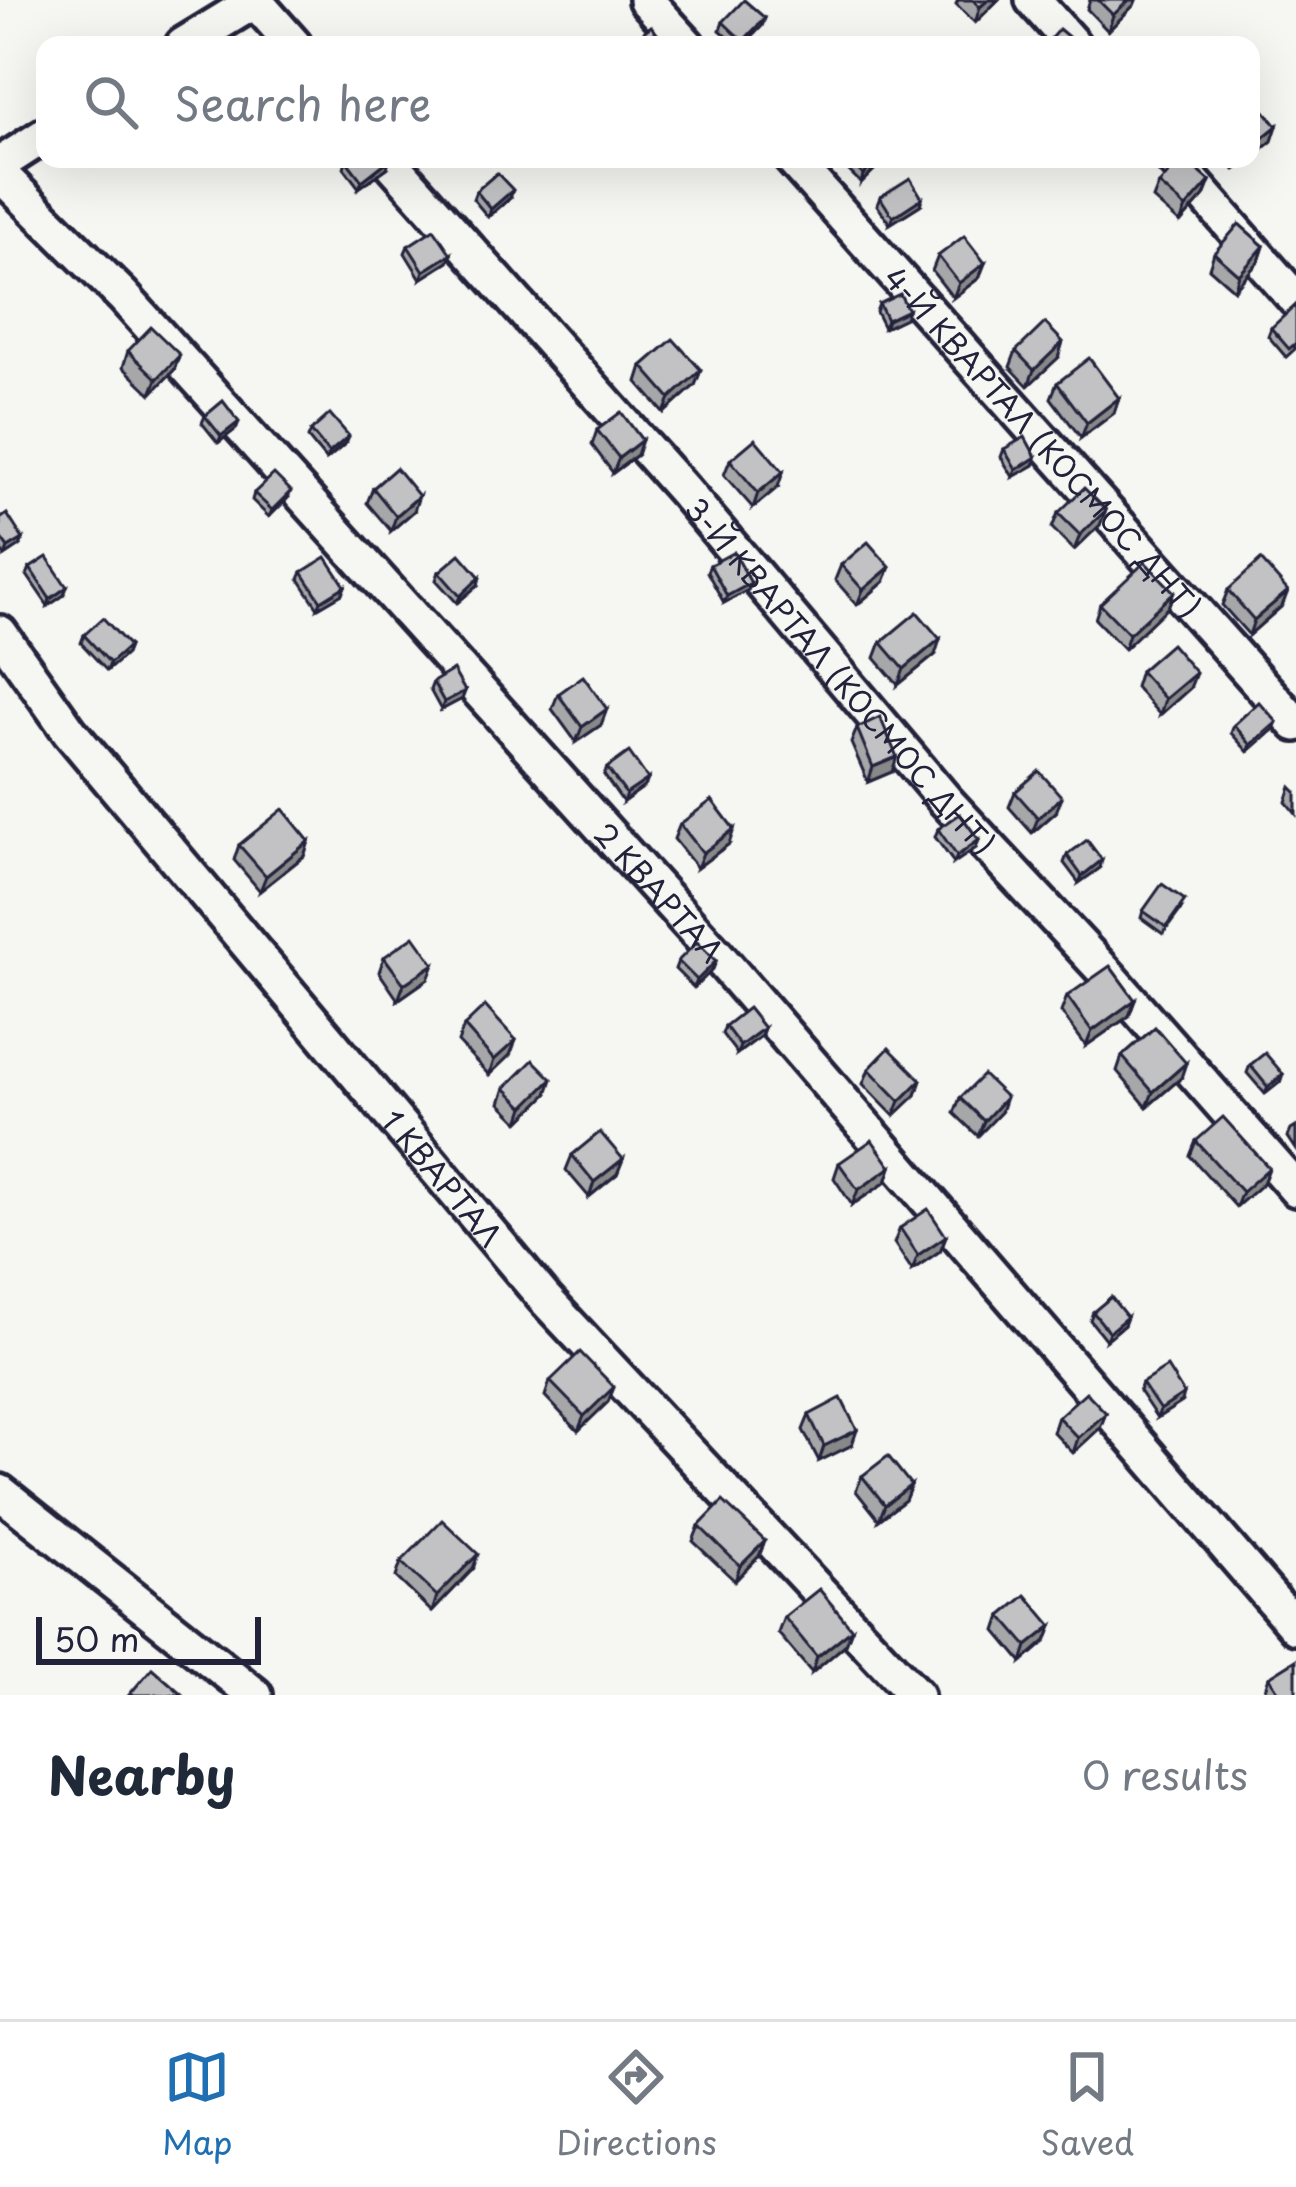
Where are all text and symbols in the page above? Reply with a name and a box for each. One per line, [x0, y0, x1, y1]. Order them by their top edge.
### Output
search box [36, 36, 1260, 168]
text: Search here [174, 68, 431, 136]
icon: search [78, 69, 144, 135]
street label: 4-Й КВАРТАЛ (КОСМОС ДНТ) [875, 256, 1212, 627]
street label: 3-Й КВАРТАЛ (КОСМОС ДНТ) [676, 487, 1007, 864]
street label: 2 КВАРТАЛ [585, 812, 735, 971]
street label: 1 КВАРТАЛ [372, 1099, 514, 1256]
scale bar [36, 1611, 261, 1664]
text: 50 m [54, 1613, 140, 1663]
text: Nearby [48, 1735, 235, 1812]
text: 0 results [1082, 1744, 1248, 1803]
tab: Map [162, 2044, 232, 2166]
tab: Directions [556, 2044, 717, 2166]
tab: Saved [1040, 2044, 1134, 2166]

